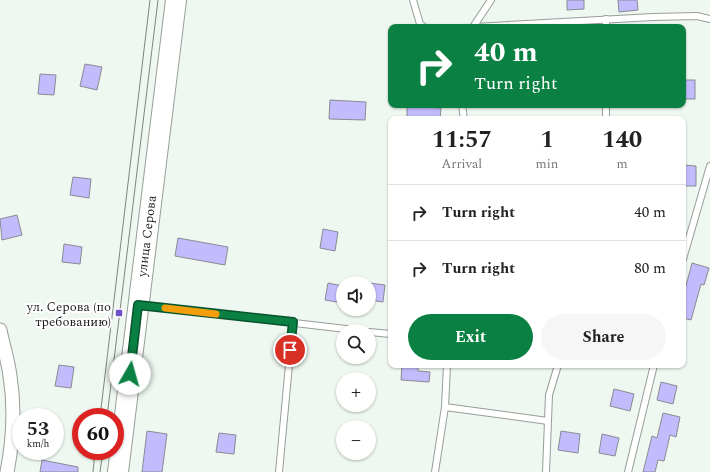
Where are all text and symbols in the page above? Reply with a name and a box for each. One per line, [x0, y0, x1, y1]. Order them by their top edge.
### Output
text: 40 m [474, 31, 538, 74]
icon: right [408, 40, 460, 92]
text: Turn right [474, 70, 557, 97]
text: 11:57 [432, 122, 492, 158]
text: 1 [540, 122, 554, 158]
text: 140 [602, 122, 642, 158]
text: Arrival [442, 154, 482, 174]
text: min [536, 154, 558, 174]
text: m [617, 154, 628, 174]
street label: улица Серова [132, 194, 162, 279]
text: Turn right [442, 201, 515, 224]
text: 40 m [634, 201, 666, 224]
icon: right [408, 202, 430, 224]
text: Turn right [442, 257, 515, 280]
text: 80 m [634, 257, 666, 280]
icon: right [408, 258, 430, 280]
map controls [336, 276, 376, 460]
button: sound [336, 276, 376, 316]
place label: ул. Серова (по требованию) [26, 297, 111, 332]
marker: ул. Серова (по требованию) [114, 308, 124, 318]
button: Exit [408, 314, 533, 360]
button: Share [541, 314, 666, 360]
button: search [336, 324, 376, 364]
pin [273, 333, 307, 367]
icon: arrive [279, 339, 301, 361]
position arrow [109, 353, 151, 395]
button: + [336, 372, 376, 412]
speed limit sign: 60 [72, 408, 124, 460]
text: 53 [27, 414, 49, 444]
button: − [336, 420, 376, 460]
text: km/h [27, 436, 49, 452]

